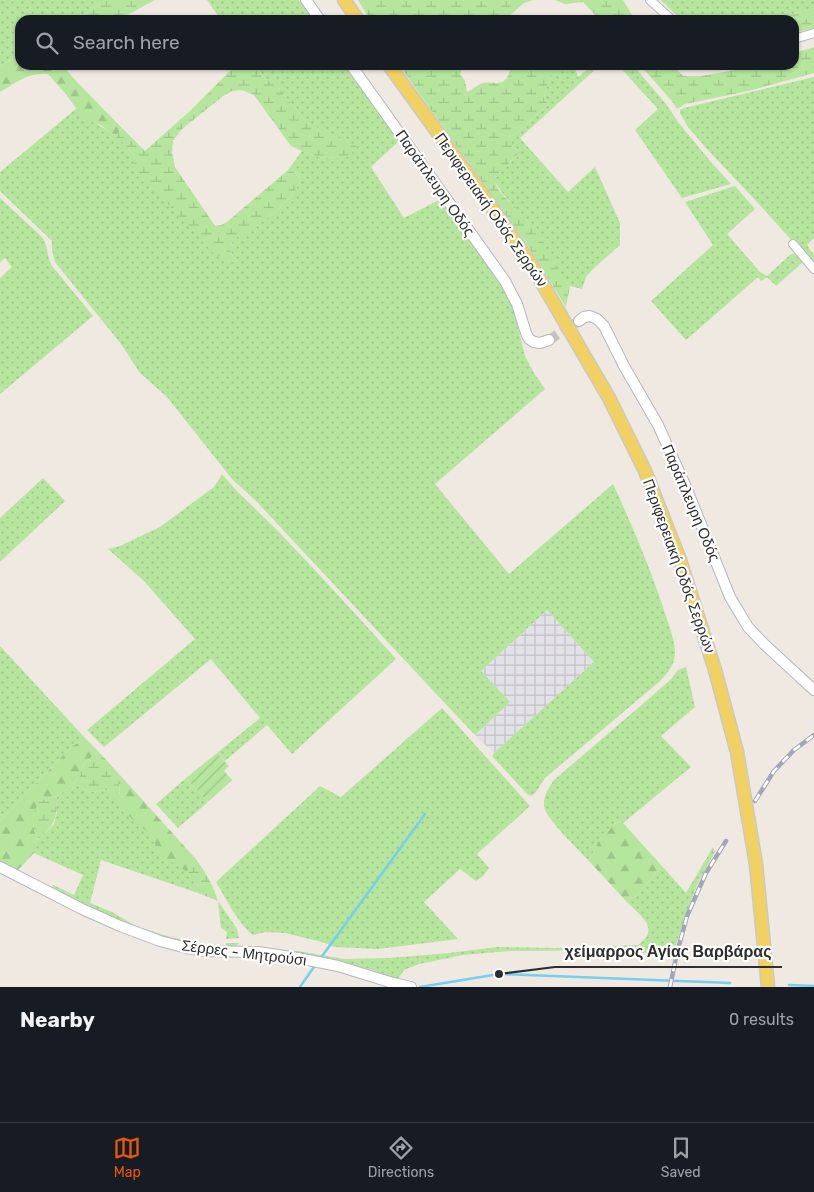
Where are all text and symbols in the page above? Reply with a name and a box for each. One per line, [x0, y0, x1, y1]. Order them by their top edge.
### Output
search box [15, 15, 799, 70]
icon: search [33, 29, 61, 57]
text: Search here [73, 31, 180, 54]
street label: Παράπλευρη Οδός [392, 126, 478, 240]
street label: Περιφερειακή Οδός Σερρών [431, 129, 551, 291]
street label: Παράπλευρη Οδός [658, 442, 724, 564]
street label: Περιφερειακή Οδός Σερρών [639, 476, 719, 656]
street label: Σέρρες - Μητρούσι [180, 936, 308, 970]
callout: χείμαρρος Αγίας Βαρβάρας [555, 936, 782, 967]
text: χείμαρρος Αγίας Βαρβάρας [565, 942, 772, 961]
text: Nearby [20, 1007, 95, 1032]
text: 0 results [729, 1010, 794, 1029]
tab: Map [113, 1134, 141, 1181]
tab: Directions [368, 1134, 434, 1181]
tab: Saved [661, 1134, 701, 1181]

